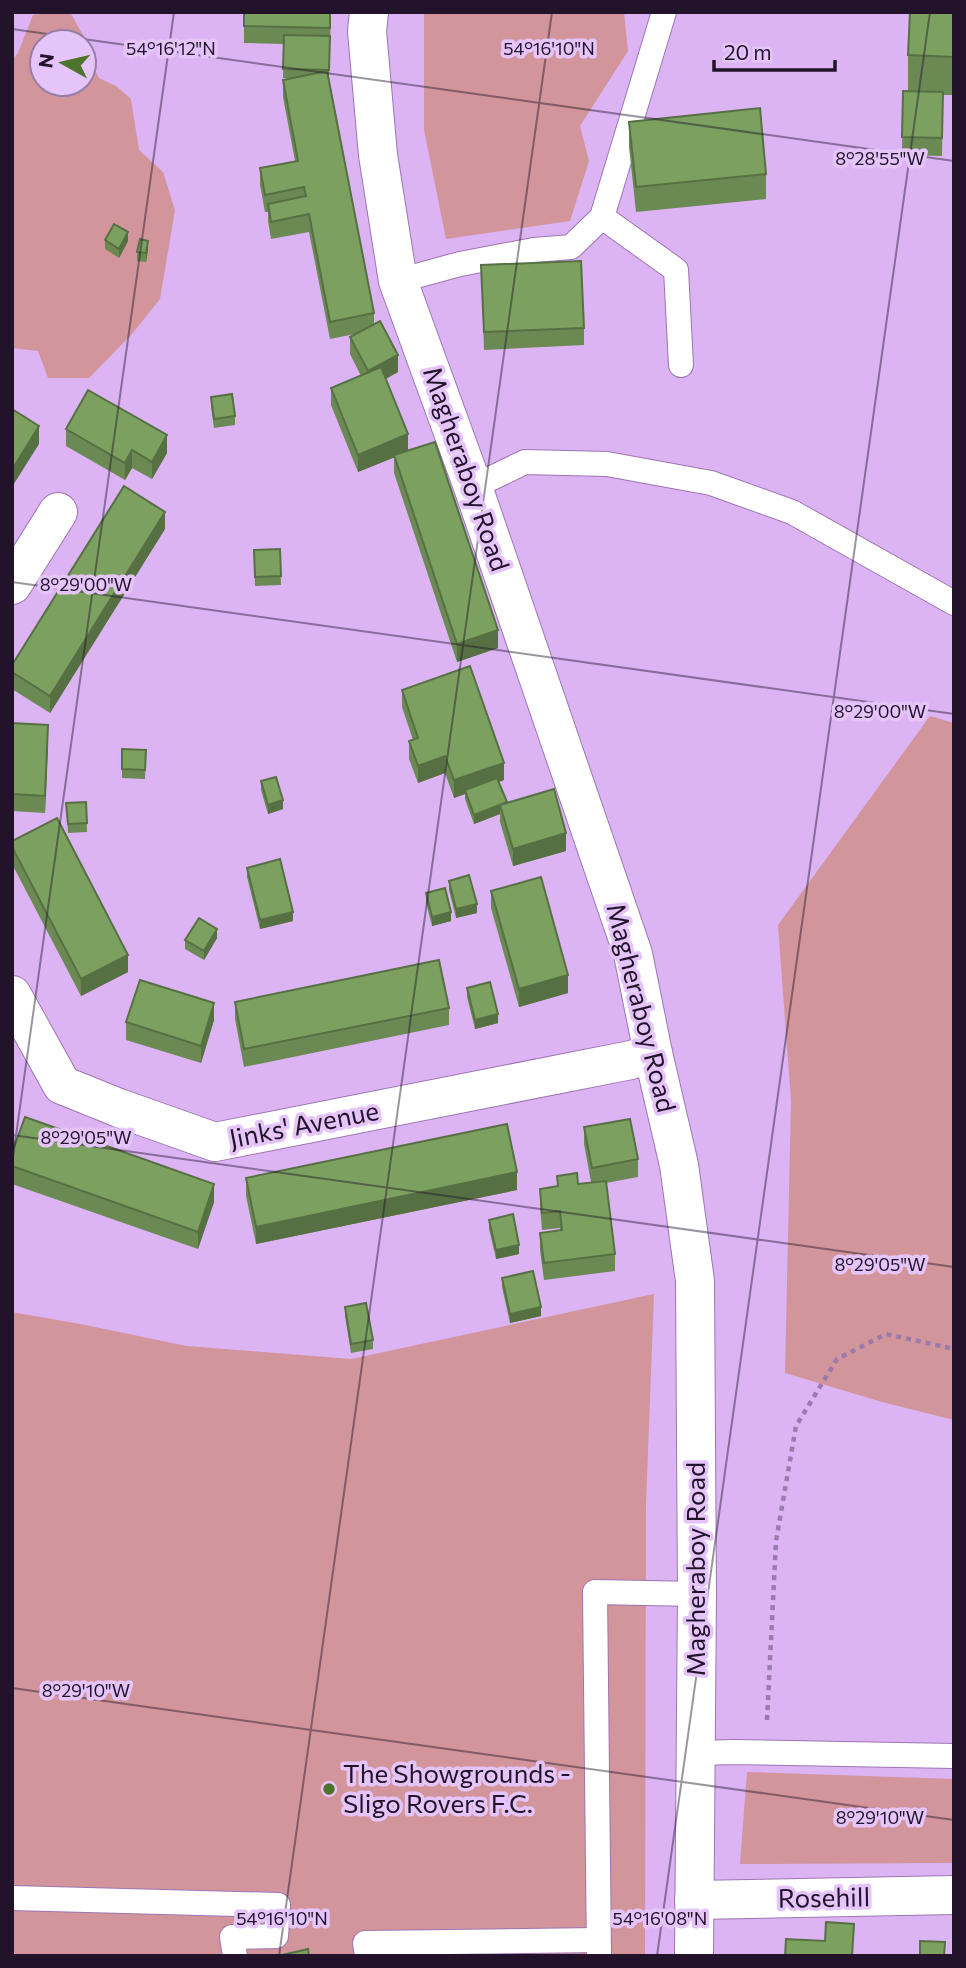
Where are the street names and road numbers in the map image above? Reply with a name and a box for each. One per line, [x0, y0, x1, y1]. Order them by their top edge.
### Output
street label: Magheraboy Road [418, 362, 517, 575]
street label: Magheraboy Road [601, 900, 683, 1115]
street label: Jinks' Avenue [226, 1094, 381, 1153]
street label: Magheraboy Road [679, 1462, 710, 1676]
street label: Rosehill [778, 1880, 870, 1913]

